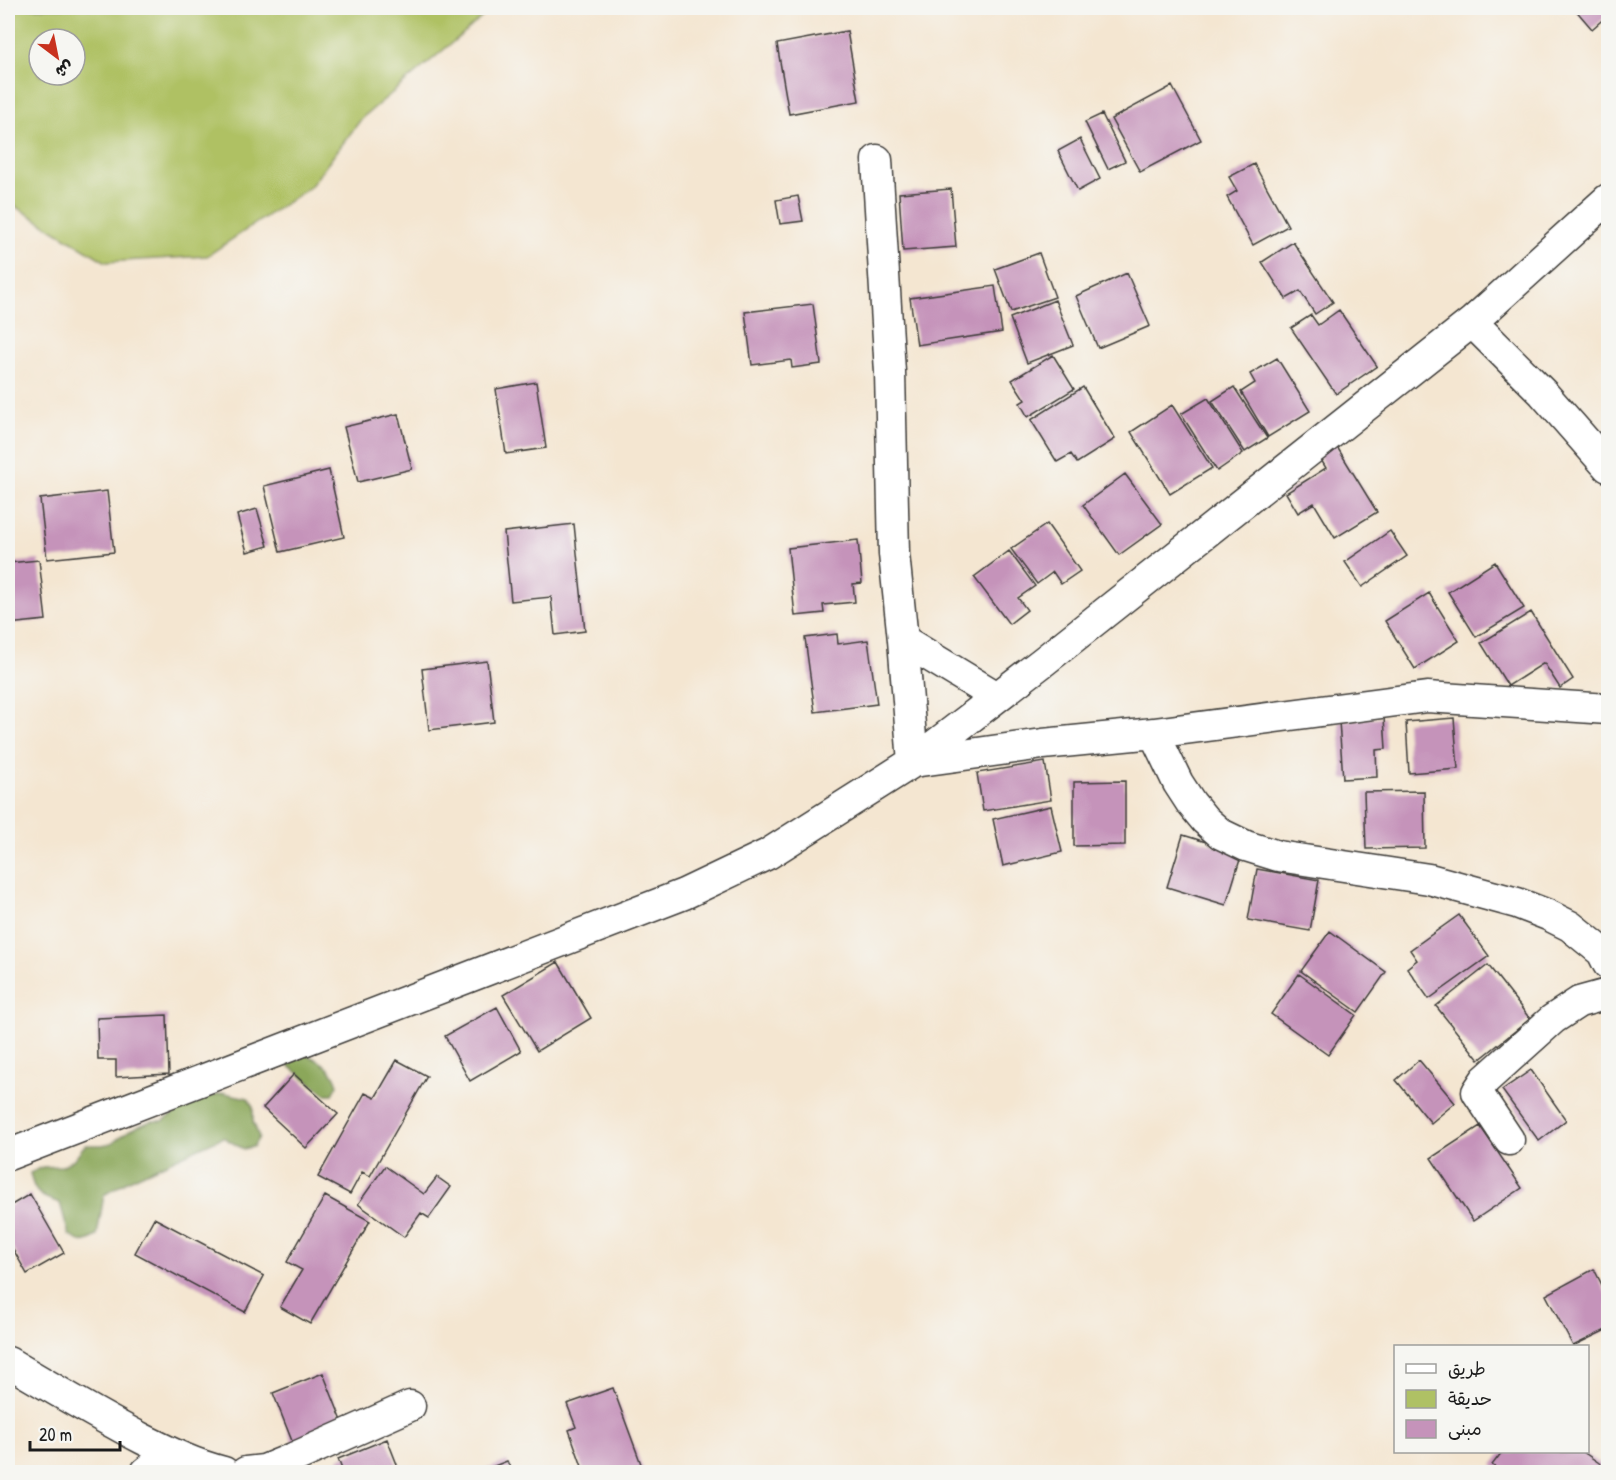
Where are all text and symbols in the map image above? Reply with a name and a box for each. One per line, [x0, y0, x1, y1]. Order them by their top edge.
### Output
north arrow [27, 27, 87, 87]
text: ش [52, 56, 78, 84]
legend [1394, 1345, 1589, 1453]
text: طريق [1448, 1356, 1486, 1381]
text: حديقة [1448, 1386, 1492, 1411]
scale bar [30, 1414, 120, 1452]
text: مبنى [1448, 1416, 1482, 1441]
text: 20 m [39, 1422, 72, 1447]

